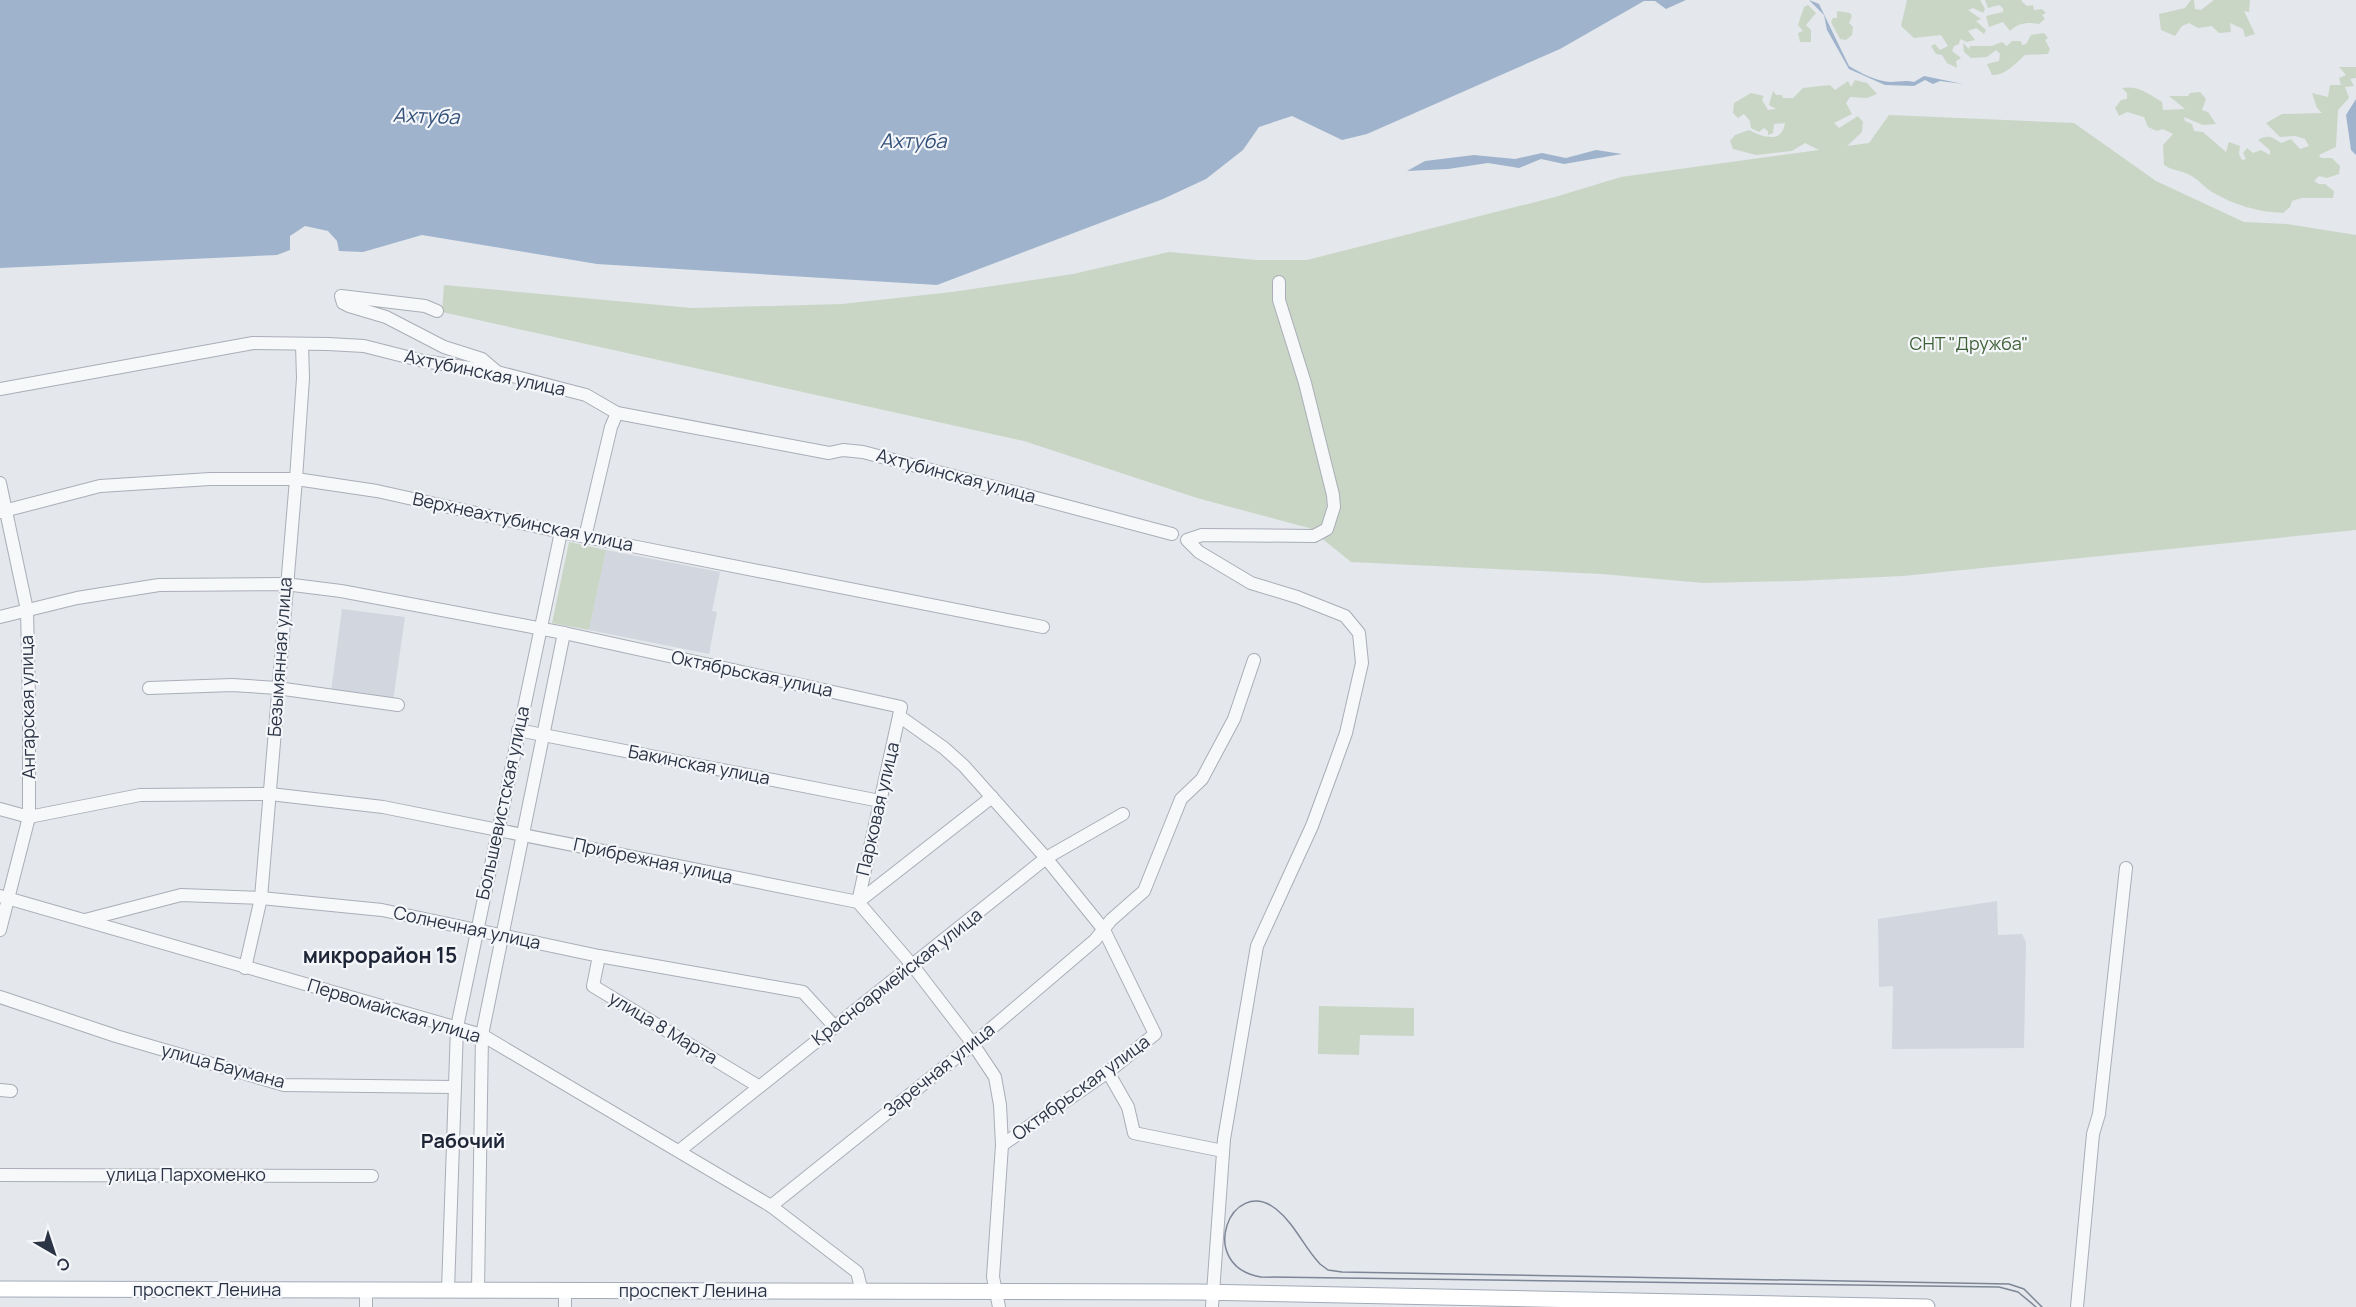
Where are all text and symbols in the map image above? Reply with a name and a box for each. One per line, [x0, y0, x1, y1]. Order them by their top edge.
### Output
water label: Ахтуба [392, 101, 461, 130]
water label: Ахтуба [880, 127, 947, 154]
park label: СНТ "Дружба" [1910, 331, 2028, 355]
street label: Ахтубинская улица [402, 343, 568, 401]
street label: Ахтубинская улица [874, 442, 1039, 508]
street label: Верхнеахтубинская улица [411, 486, 636, 556]
street label: Безымянная улица [261, 576, 297, 738]
street label: Ангарская улица [14, 635, 40, 779]
street label: Октябрьская улица [669, 644, 835, 702]
street label: Большевистская улица [470, 704, 534, 902]
street label: Бакинская улица [626, 739, 772, 790]
street label: Парковая улица [850, 740, 904, 878]
street label: Прибрежная улица [571, 831, 735, 889]
street label: Солнечная улица [391, 900, 543, 954]
street label: Красноармейская улица [806, 902, 986, 1050]
district label: микрорайон 15 [303, 941, 457, 969]
street label: Первомайская улица [305, 972, 484, 1048]
street label: улица 8 Марта [605, 985, 722, 1069]
street label: Заречная улица [878, 1017, 999, 1122]
street label: Октябрьская улица [1007, 1029, 1154, 1145]
street label: улица Баумана [159, 1037, 288, 1093]
district label: Рабочий [421, 1127, 505, 1154]
street label: улица Пархоменко [106, 1162, 266, 1186]
north arrow [24, 1223, 84, 1283]
text: С [52, 1252, 75, 1277]
street label: проспект Ленина [133, 1277, 281, 1301]
street label: проспект Ленина [619, 1278, 767, 1302]

